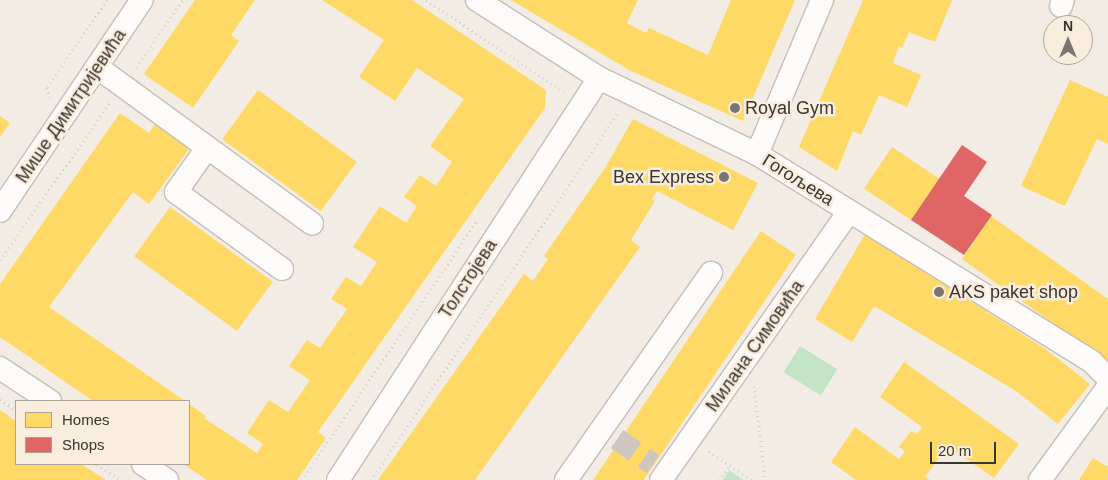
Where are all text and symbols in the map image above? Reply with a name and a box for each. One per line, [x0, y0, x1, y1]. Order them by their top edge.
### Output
north arrow [1043, 15, 1093, 65]
text: N [1063, 18, 1073, 34]
street label: Мише Димитријевића [11, 25, 131, 187]
place label: Royal Gym [745, 97, 834, 119]
marker: Royal Gym [729, 102, 741, 114]
street label: Гогољева [758, 150, 838, 210]
place label: Bex Express [613, 166, 714, 188]
marker: Bex Express [718, 171, 730, 183]
street label: Толстојева [434, 235, 502, 323]
street label: Милана Симовића [702, 276, 808, 416]
place label: AKS paket shop [949, 281, 1078, 303]
marker: AKS paket shop [933, 286, 945, 298]
legend [15, 400, 190, 465]
text: Homes [62, 411, 110, 428]
scale bar [933, 432, 999, 464]
text: Shops [62, 436, 105, 453]
text: 20 m [938, 442, 971, 459]

